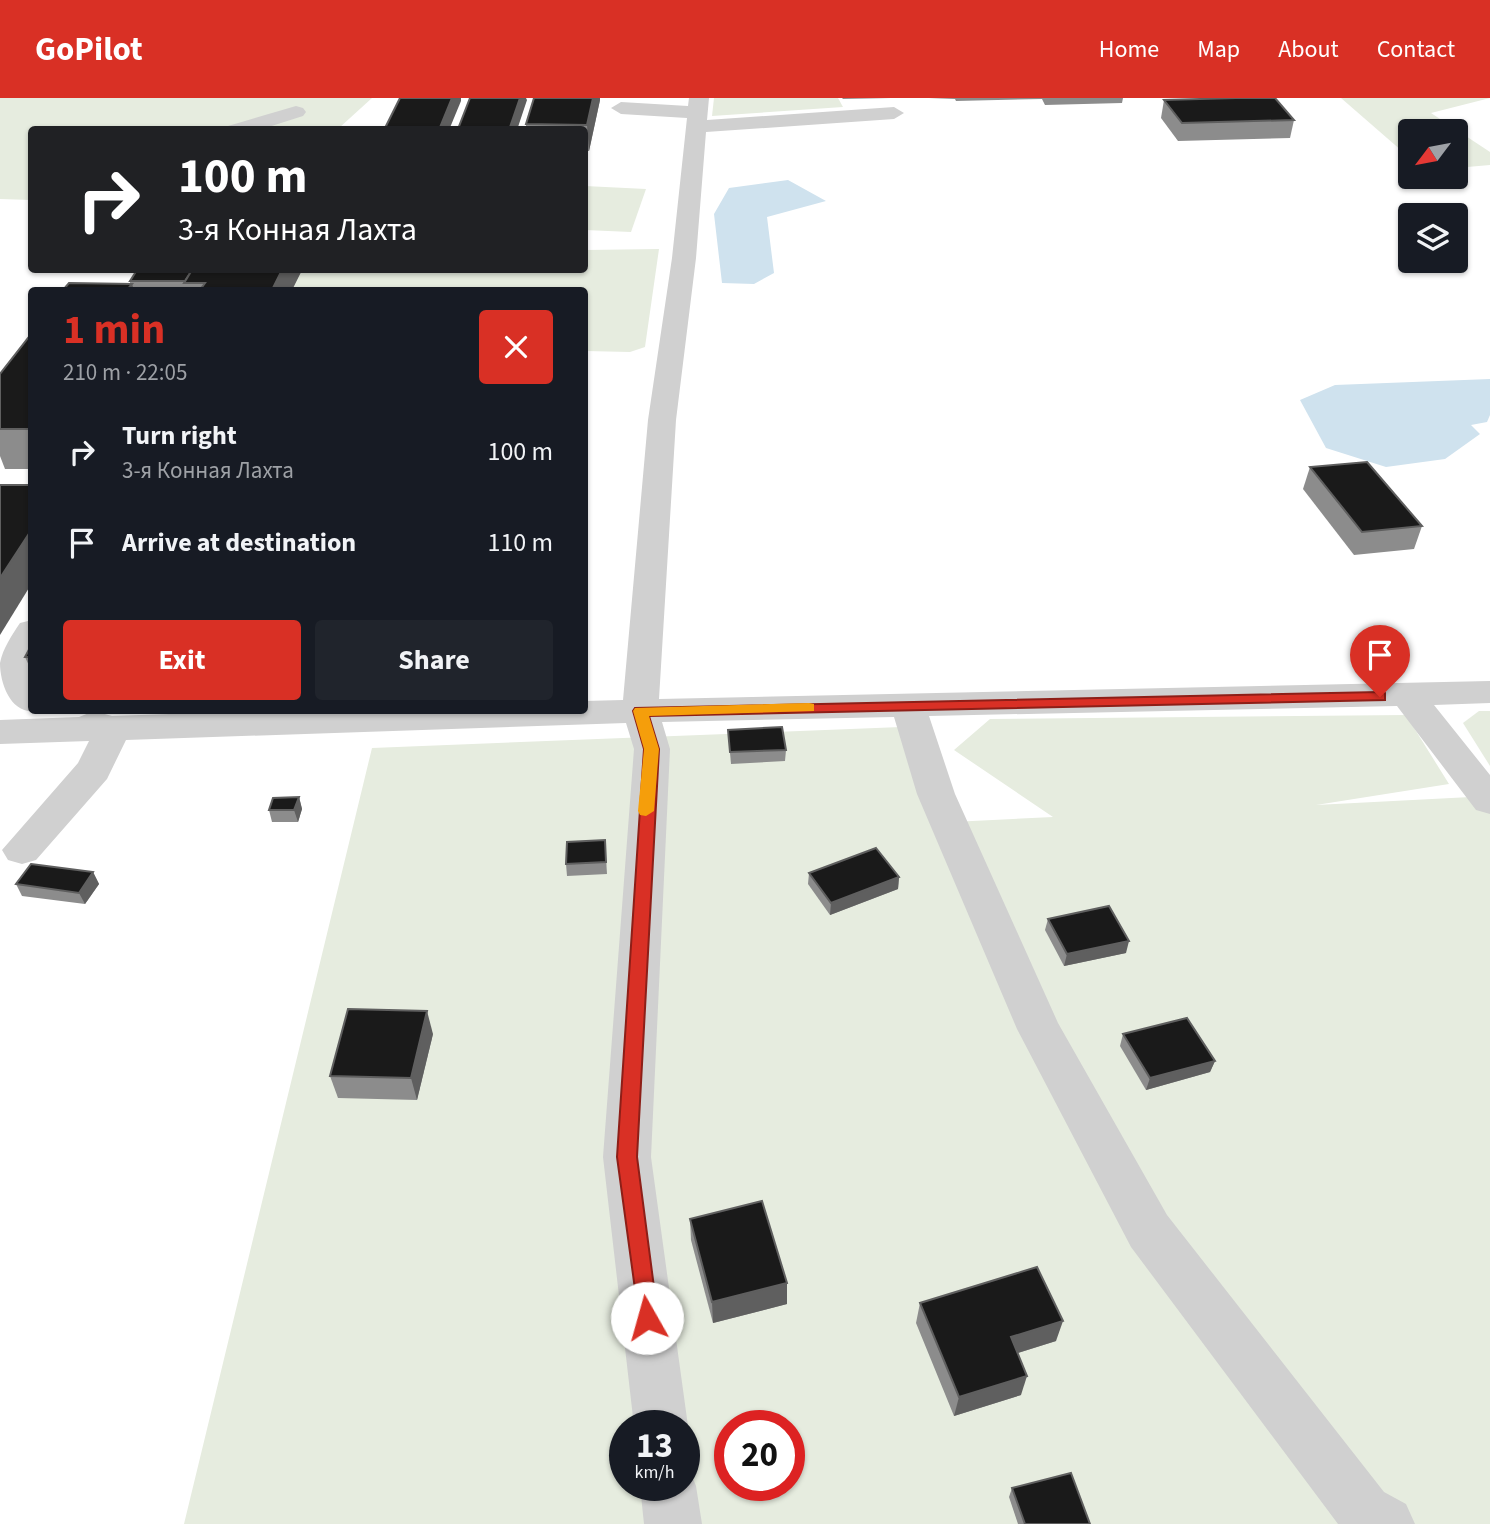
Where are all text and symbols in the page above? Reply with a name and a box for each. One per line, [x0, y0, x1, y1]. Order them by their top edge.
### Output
text: GoPilot [35, 26, 143, 73]
text: Home [1099, 32, 1159, 67]
text: Map [1197, 32, 1240, 67]
text: About [1278, 32, 1339, 67]
text: Contact [1377, 32, 1455, 67]
north arrow [1398, 119, 1468, 189]
map controls [1398, 119, 1468, 273]
text: 100 m [178, 142, 307, 212]
icon: right [63, 154, 154, 245]
button: layers [1398, 203, 1468, 273]
text: 3-я Конная Лахта [178, 207, 417, 253]
text: 1 min [63, 300, 165, 360]
button: close [479, 310, 553, 384]
text: 210 m · 22:05 [63, 356, 187, 389]
text: Turn right [122, 417, 237, 454]
icon: right [63, 433, 101, 471]
text: 100 m [487, 433, 553, 470]
text: 3-я Конная Лахта [122, 454, 294, 487]
icon: arrive [63, 524, 101, 562]
text: Arrive at destination [122, 524, 356, 561]
text: 110 m [487, 524, 553, 561]
button: Exit [63, 620, 301, 700]
button: Share [315, 620, 553, 700]
pin [1350, 625, 1410, 697]
icon: arrive [1361, 636, 1399, 674]
position arrow [610, 1281, 684, 1355]
speed limit sign: 20 [714, 1410, 805, 1501]
text: 13 [636, 1421, 673, 1471]
text: km/h [635, 1460, 674, 1485]

